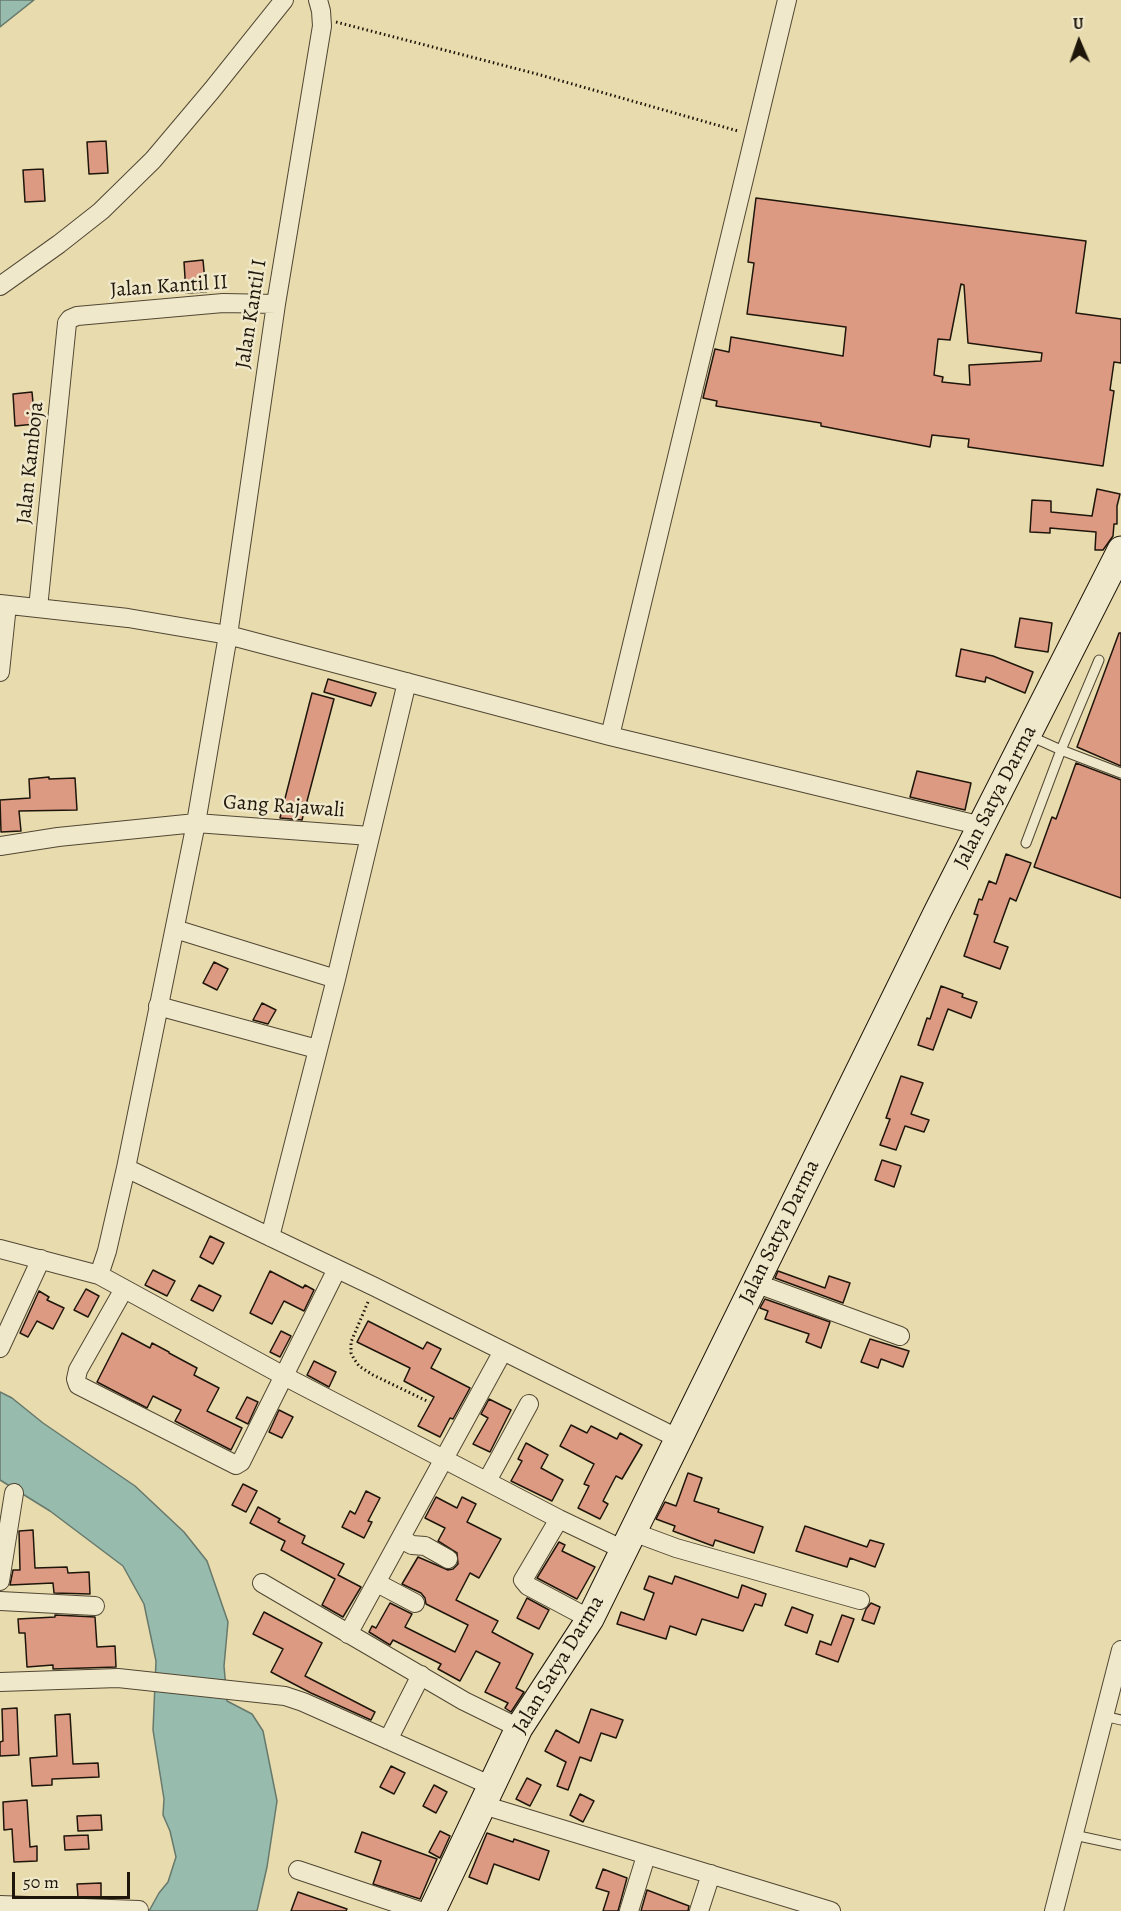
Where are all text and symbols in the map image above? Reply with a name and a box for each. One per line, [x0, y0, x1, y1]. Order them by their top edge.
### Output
north arrow [1049, 12, 1109, 72]
text: U [1073, 13, 1084, 35]
street label: Jalan Kantil I [231, 257, 273, 371]
street label: Jalan Kantil II [109, 270, 229, 304]
street label: Jalan Kamboja [12, 401, 50, 525]
street label: Jalan Satya Darma [949, 721, 1043, 873]
street label: Gang Rajawali [222, 790, 346, 824]
street label: Jalan Satya Darma [734, 1156, 826, 1308]
street label: Jalan Satya Darma [508, 1591, 610, 1739]
scale bar [15, 1860, 134, 1898]
text: 50 m [23, 1870, 59, 1894]

